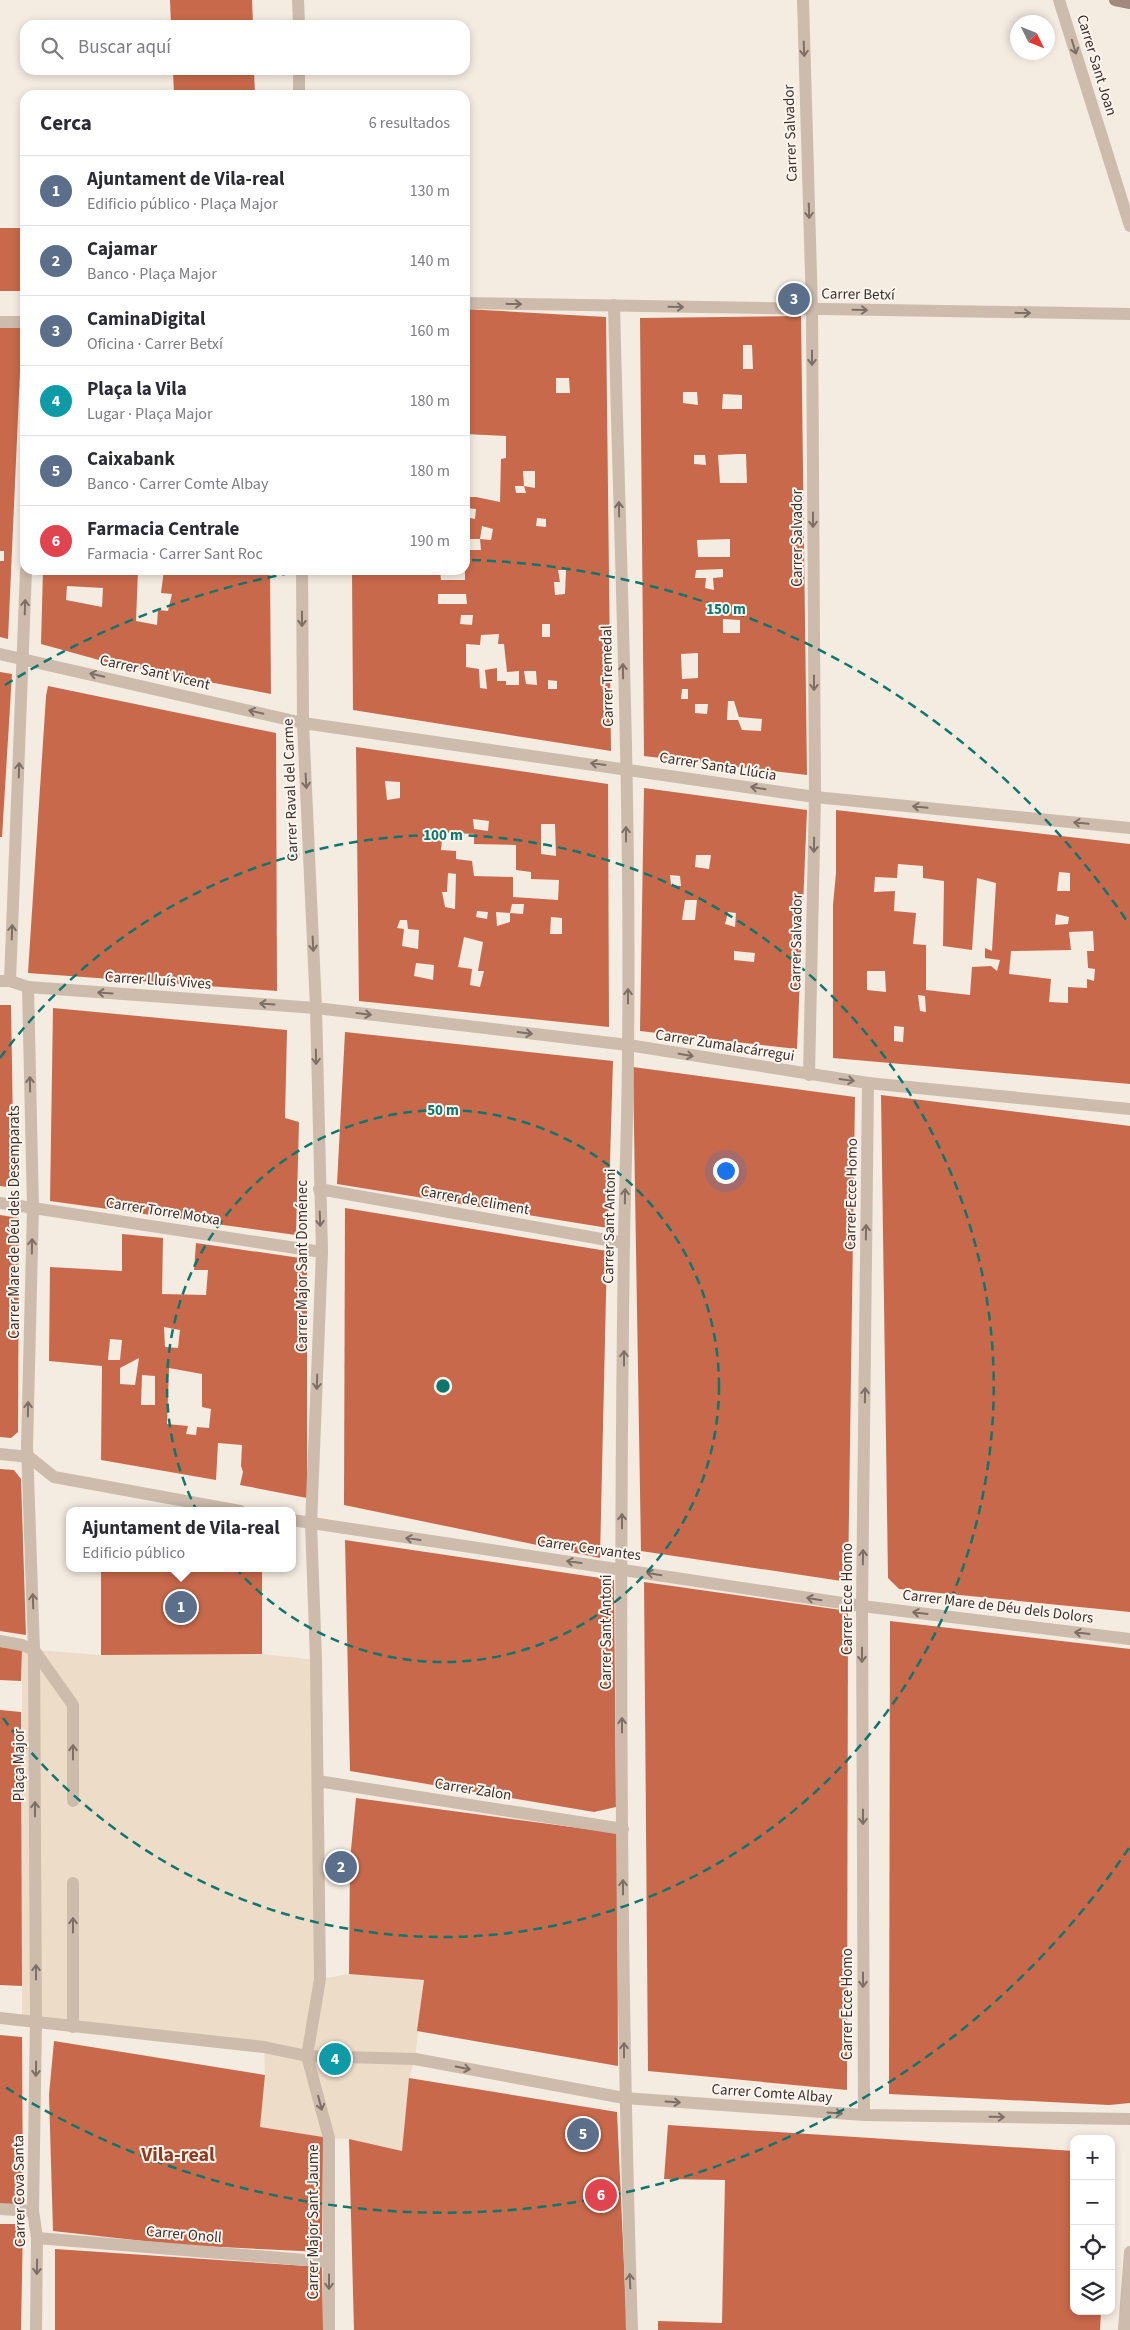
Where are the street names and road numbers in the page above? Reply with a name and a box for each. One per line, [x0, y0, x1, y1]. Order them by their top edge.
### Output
street label: Carrer Sant Joan [1071, 12, 1122, 118]
street label: Carrer Salvador [778, 83, 803, 182]
street label: Carrer Betxí [821, 283, 896, 306]
street label: Carrer Salvador [787, 489, 808, 587]
street label: Carrer Tremedal [596, 625, 619, 727]
street label: Carrer Sant Vicent [98, 650, 212, 695]
street label: Carrer Raval del Carme [278, 718, 303, 862]
street label: Carrer Santa Llúcia [658, 747, 778, 786]
street label: Carrer Salvador [785, 892, 808, 991]
street label: Carrer Lluís Vives [104, 966, 212, 995]
street label: Carrer Zumalacárregui [654, 1024, 796, 1067]
street label: Carrer Mare de Déu dels Desemparats [4, 1105, 25, 1339]
street label: Carrer Ecce Homo [840, 1138, 863, 1250]
street label: Carrer Sant Antoni [598, 1168, 621, 1284]
street label: Carrer Major Sant Doménec [292, 1180, 313, 1352]
street label: Carrer de Climent [419, 1181, 531, 1220]
street label: Carrer Torre Motxa [104, 1192, 222, 1231]
street label: Carrer Cervantes [536, 1531, 642, 1566]
street label: Carrer Ecce Homo [837, 1543, 858, 1655]
street label: Carrer Sant Antoni [596, 1574, 617, 1690]
street label: Carrer Mare de Déu dels Dolors [901, 1584, 1095, 1629]
street label: Plaça Major [9, 1728, 30, 1801]
street label: Carrer Zalon [433, 1773, 513, 1806]
street label: Carrer Ecce Homo [837, 1948, 858, 2060]
street label: Carrer Comte Albay [711, 2079, 833, 2108]
street label: Carrer Cova Santa [8, 2135, 31, 2247]
street label: Carrer Major Sant Jaume [303, 2144, 324, 2300]
street label: Carrer Onoll [145, 2221, 223, 2248]

